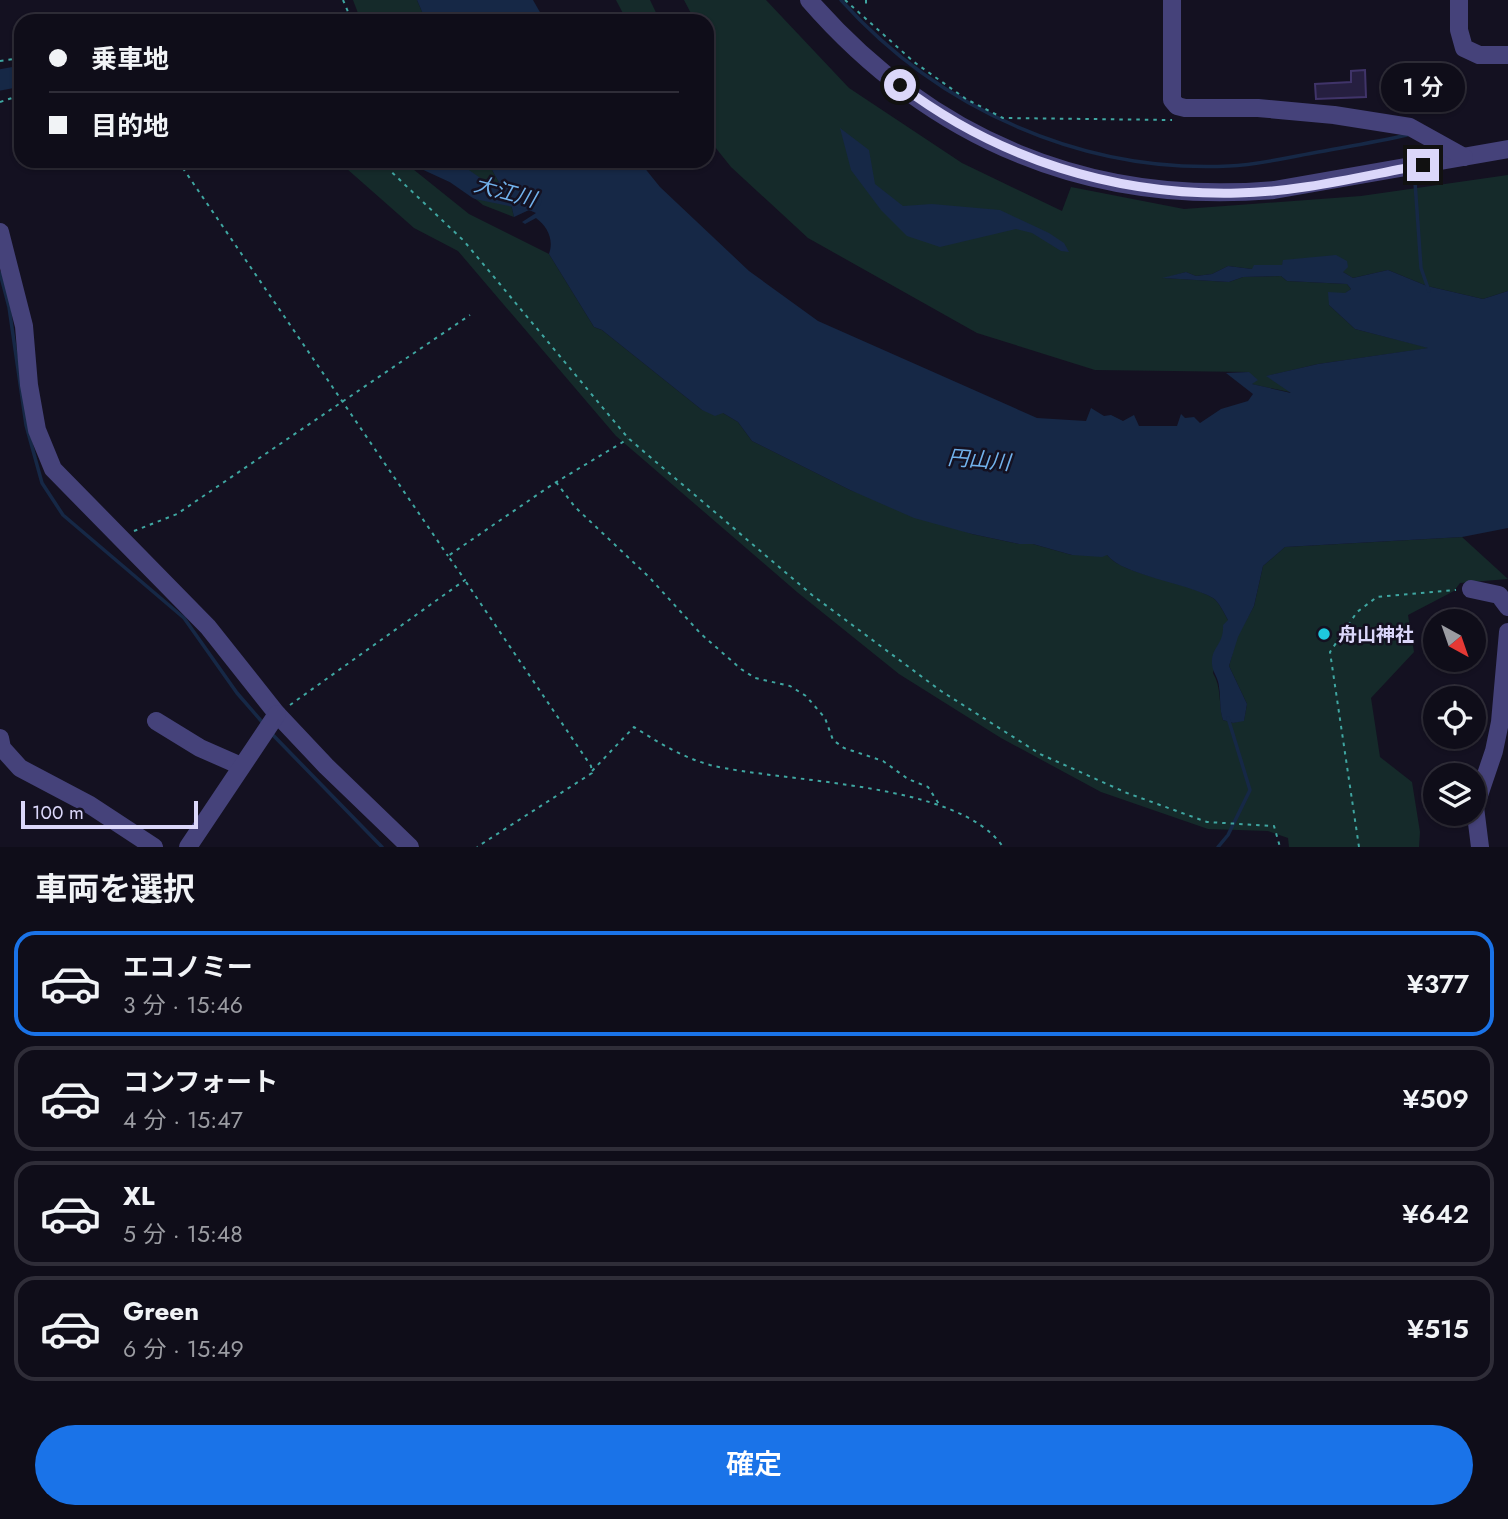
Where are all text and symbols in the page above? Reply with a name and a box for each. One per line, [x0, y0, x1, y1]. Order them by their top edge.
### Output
text: 乗車地 [91, 40, 169, 78]
callout: 1 分 [1381, 64, 1465, 113]
route start [884, 69, 916, 101]
text: 1 分 [1402, 70, 1444, 104]
text: 目的地 [91, 107, 169, 145]
route end [1407, 149, 1439, 181]
water label: 大江川 [471, 169, 541, 215]
water label: 円山川 [946, 442, 1014, 478]
north arrow [1423, 609, 1486, 672]
map controls [1423, 609, 1486, 826]
place label: 舟山神社 [1338, 621, 1414, 648]
marker: 舟山神社 [1316, 626, 1332, 642]
button: locate [1423, 686, 1486, 749]
button: layers [1423, 763, 1486, 826]
scale bar [21, 798, 198, 830]
text: 100 m [32, 799, 84, 826]
text: 車両を選択 [35, 866, 195, 912]
text: エコノミー [123, 948, 253, 986]
icon: car [39, 952, 102, 1015]
text: ¥377 [1407, 965, 1469, 1003]
text: 3 分 · 15:46 [123, 988, 243, 1022]
text: コンフォート [123, 1063, 278, 1101]
icon: car [39, 1067, 102, 1130]
text: ¥509 [1403, 1080, 1469, 1118]
text: 4 分 · 15:47 [123, 1103, 243, 1137]
text: XL [123, 1177, 155, 1215]
icon: car [39, 1182, 102, 1245]
text: ¥642 [1402, 1195, 1469, 1233]
text: 5 分 · 15:48 [123, 1217, 243, 1251]
text: Green [123, 1292, 199, 1330]
icon: car [39, 1297, 102, 1360]
text: ¥515 [1407, 1310, 1469, 1348]
text: 6 分 · 15:49 [123, 1332, 244, 1366]
button: 確定 [35, 1425, 1473, 1505]

